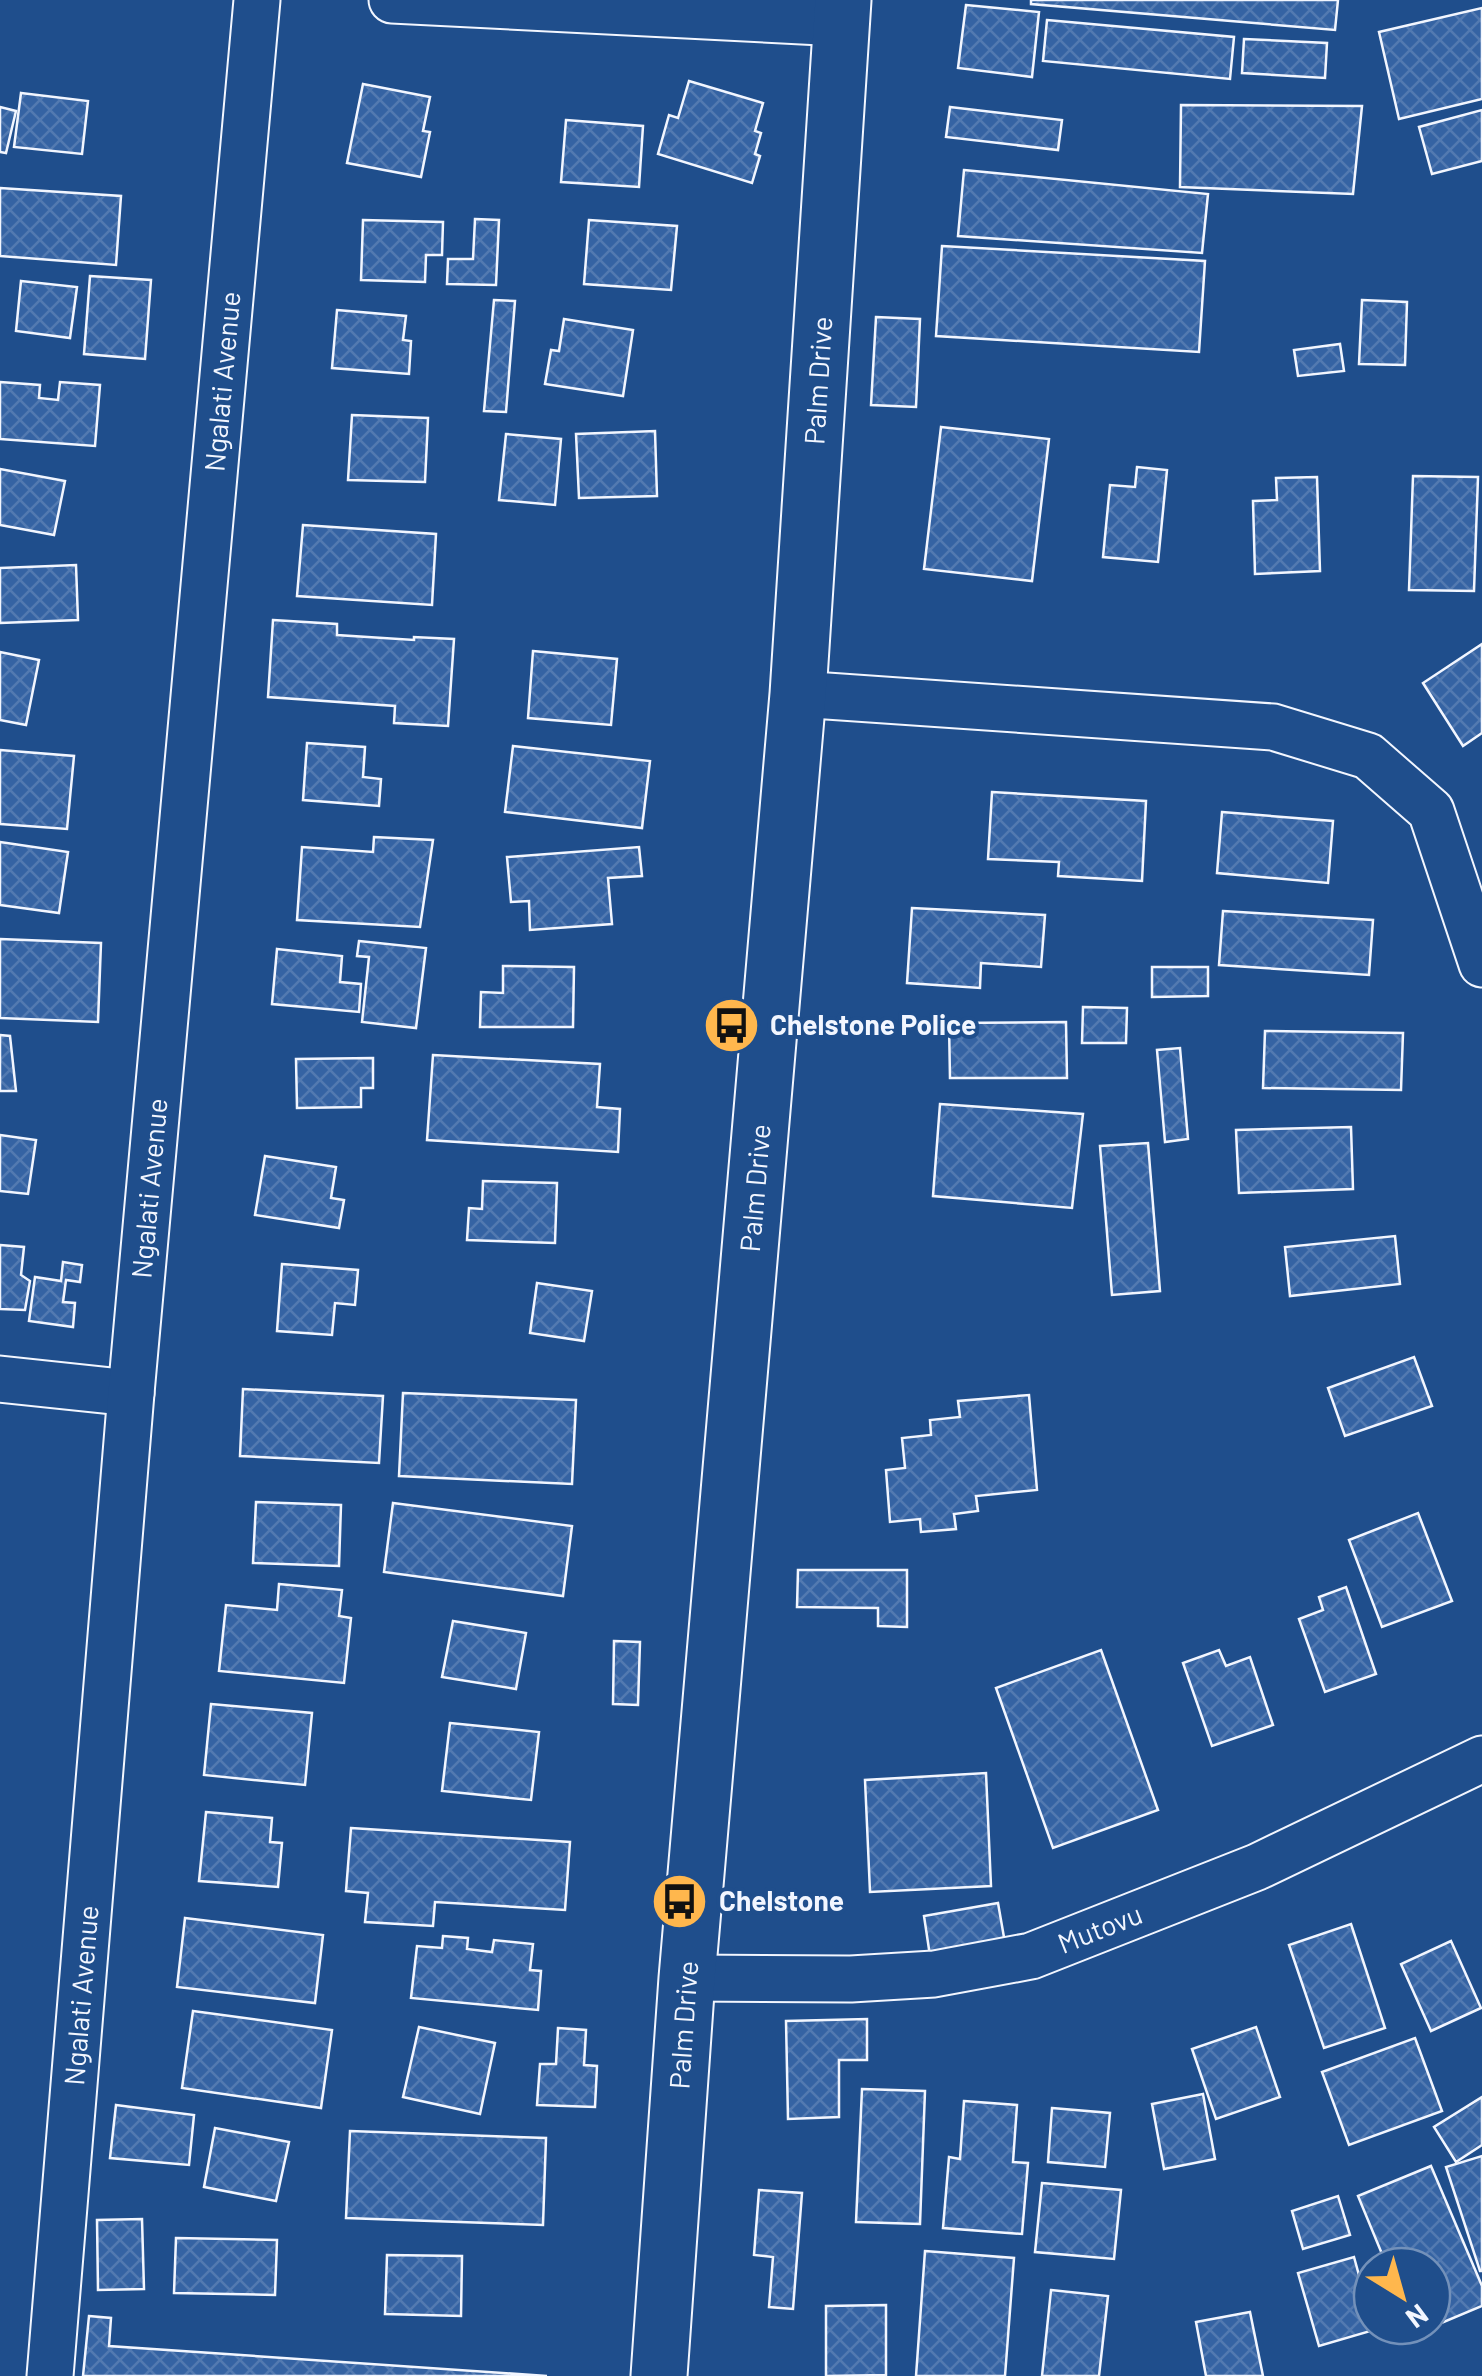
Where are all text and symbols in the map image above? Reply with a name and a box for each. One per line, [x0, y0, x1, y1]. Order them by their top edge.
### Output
street label: Ngalati Avenue [196, 290, 247, 473]
street label: Palm Drive [796, 315, 838, 446]
bus stop icon: Chelstone Police [701, 995, 761, 1055]
place label: Chelstone Police [770, 1007, 976, 1041]
street label: Ngalati Avenue [123, 1096, 174, 1280]
street label: Palm Drive [732, 1122, 777, 1253]
bus stop icon: Chelstone [650, 1871, 710, 1931]
place label: Chelstone [719, 1883, 844, 1917]
street label: Mutovu [1053, 1896, 1147, 1960]
street label: Ngalati Avenue [56, 1904, 105, 2087]
street label: Palm Drive [661, 1959, 704, 2090]
north arrow [1352, 2246, 1452, 2346]
text: N [1400, 2298, 1435, 2336]

